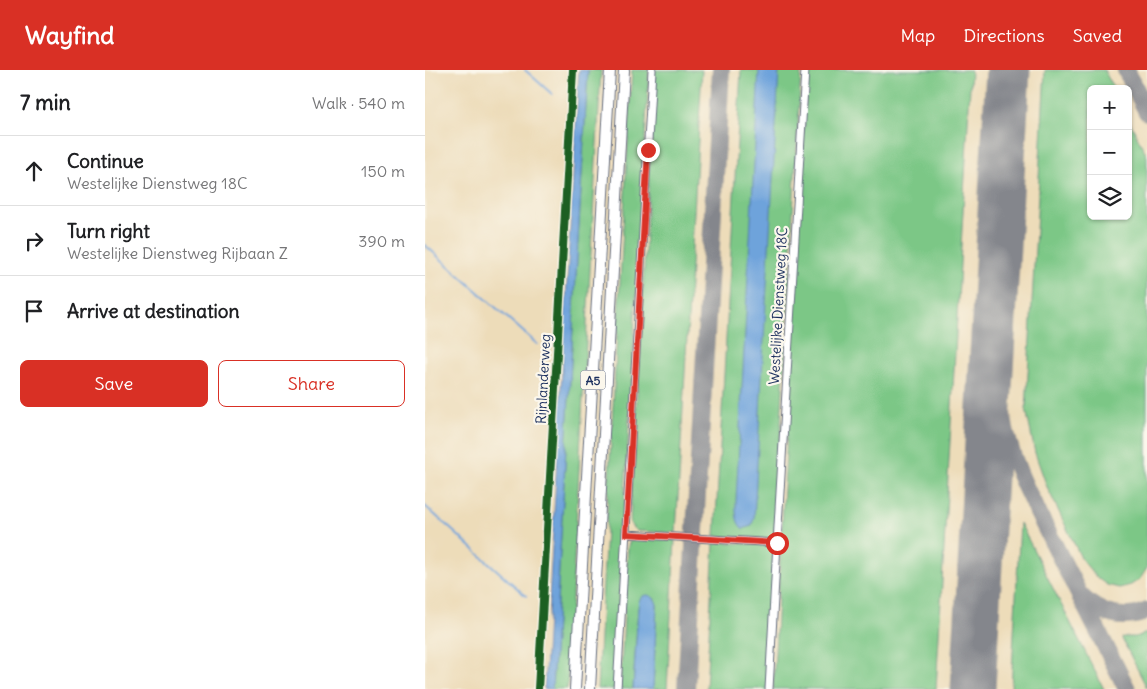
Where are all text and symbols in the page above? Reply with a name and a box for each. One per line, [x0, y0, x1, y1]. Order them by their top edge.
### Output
text: Wayfind [25, 20, 114, 50]
text: Map [900, 24, 935, 47]
text: Directions [963, 24, 1045, 47]
text: Saved [1073, 24, 1122, 47]
map controls [1087, 85, 1132, 220]
button: + [1087, 85, 1132, 130]
text: 7 min [20, 89, 71, 116]
text: Walk · 540 m [312, 93, 405, 113]
button: − [1087, 130, 1132, 175]
route end [637, 139, 660, 162]
text: Continue [67, 149, 144, 173]
icon: ahead [20, 157, 48, 185]
text: 150 m [361, 161, 405, 181]
text: Westelijke Dienstweg 18C [67, 173, 247, 193]
button: layers [1087, 175, 1132, 220]
text: Turn right [67, 219, 150, 243]
icon: right [20, 227, 48, 255]
street label: Westelijke Dienstweg 18C [765, 227, 791, 385]
text: 390 m [358, 231, 405, 251]
text: Westelijke Dienstweg Rijbaan Z [67, 243, 288, 263]
icon: arrive [20, 297, 48, 325]
text: Arrive at destination [67, 299, 240, 323]
street label: Rijnlanderweg [532, 333, 554, 425]
button: Save [20, 360, 208, 407]
button: Share [218, 360, 405, 407]
road number: A5 [581, 370, 605, 390]
route start [766, 532, 789, 555]

